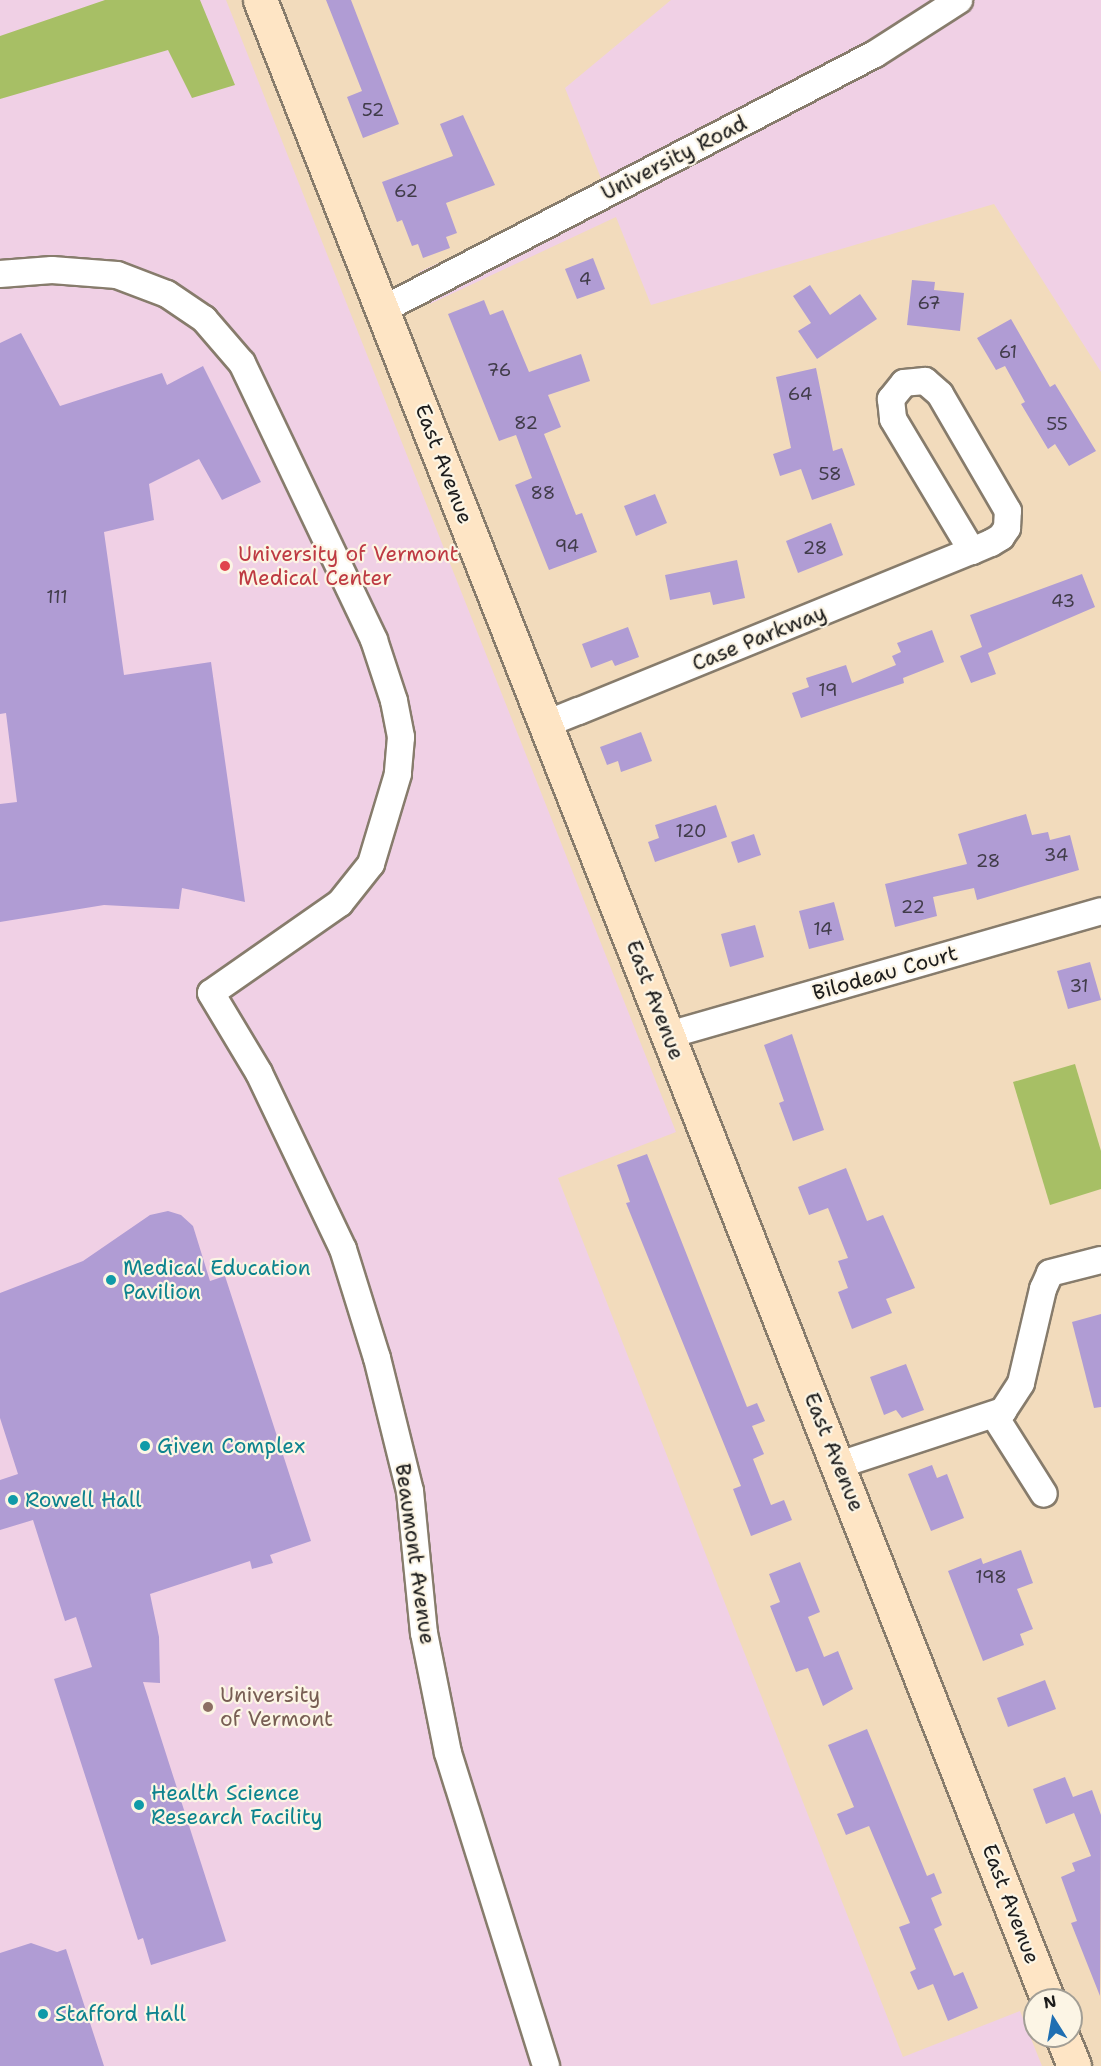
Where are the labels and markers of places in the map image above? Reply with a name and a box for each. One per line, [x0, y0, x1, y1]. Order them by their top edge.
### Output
place label: University of Vermont Medical Center [238, 541, 459, 591]
marker: University of Vermont Medical Center [216, 557, 234, 575]
place label: Medical Education Pavilion [123, 1255, 311, 1305]
marker: Medical Education Pavilion [104, 1273, 118, 1287]
place label: Given Complex [157, 1433, 305, 1459]
marker: Given Complex [138, 1439, 152, 1453]
place label: Rowell Hall [25, 1487, 142, 1513]
marker: Rowell Hall [6, 1493, 20, 1507]
place label: University of Vermont [220, 1682, 333, 1732]
marker: University of Vermont [201, 1700, 215, 1714]
place label: Health Science Research Facility [151, 1780, 323, 1830]
marker: Health Science Research Facility [132, 1798, 146, 1812]
place label: Stafford Hall [55, 2001, 186, 2027]
marker: Stafford Hall [36, 2007, 50, 2021]

